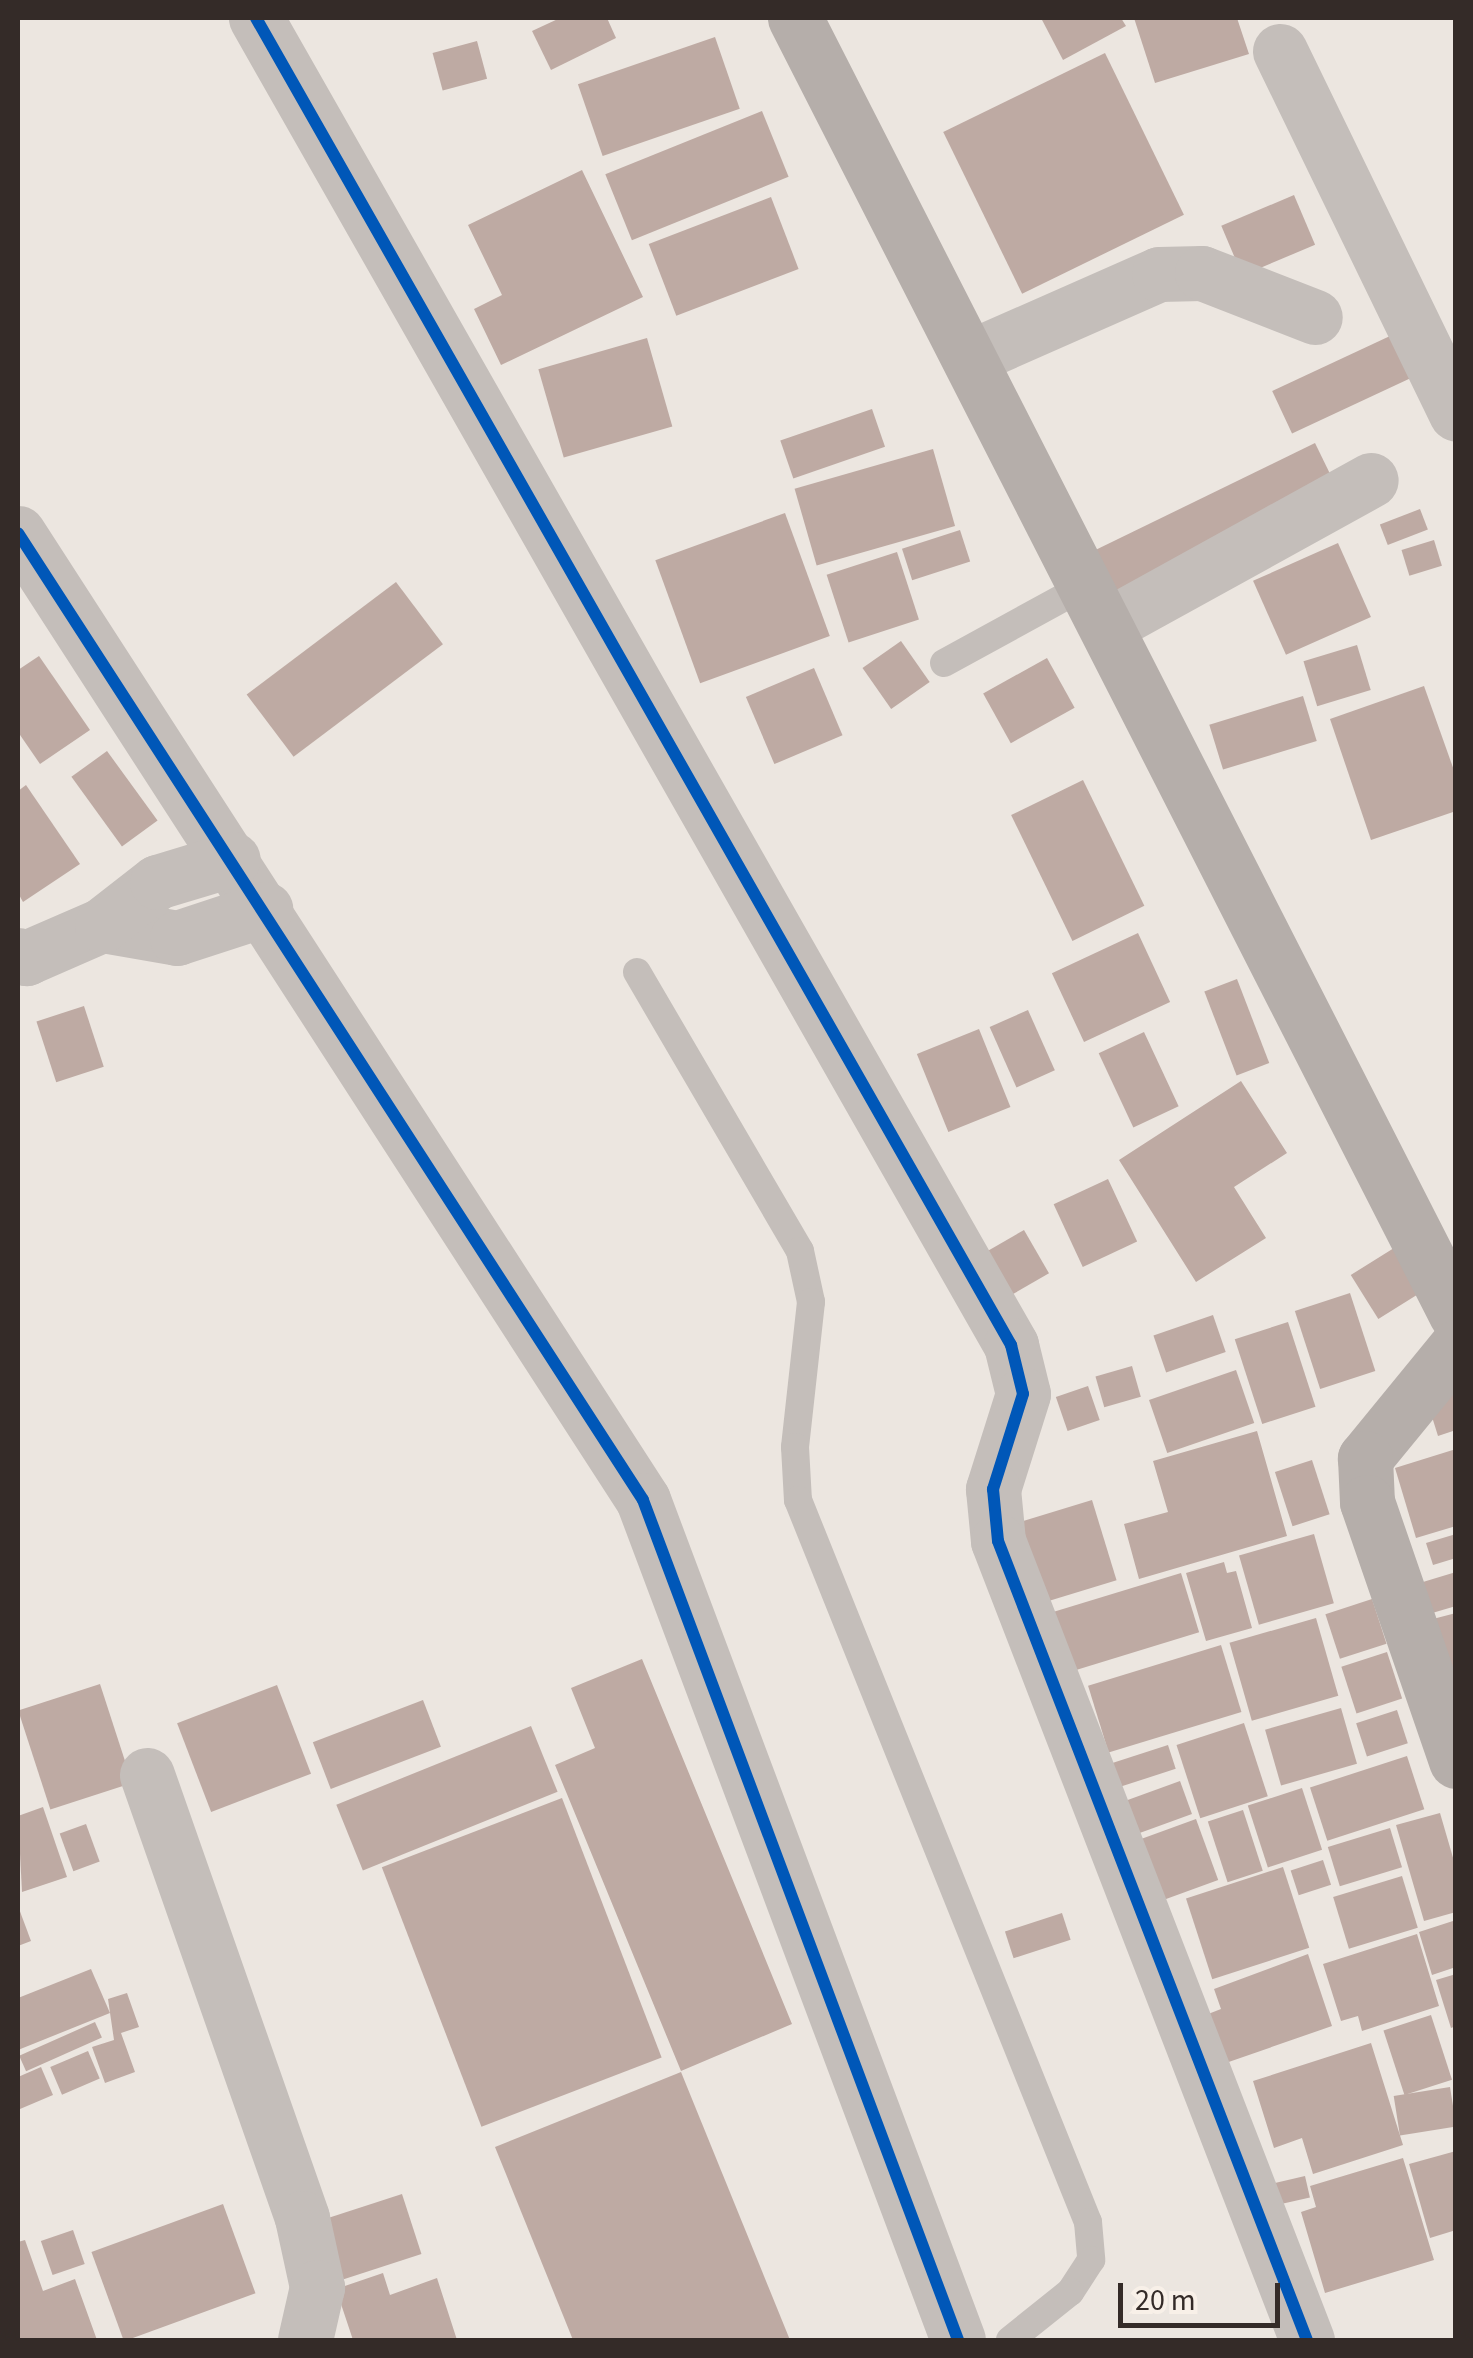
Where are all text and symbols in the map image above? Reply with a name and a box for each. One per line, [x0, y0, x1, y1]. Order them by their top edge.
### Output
scale bar [1123, 2263, 1286, 2325]
text: 20 m [1135, 2279, 1196, 2322]

